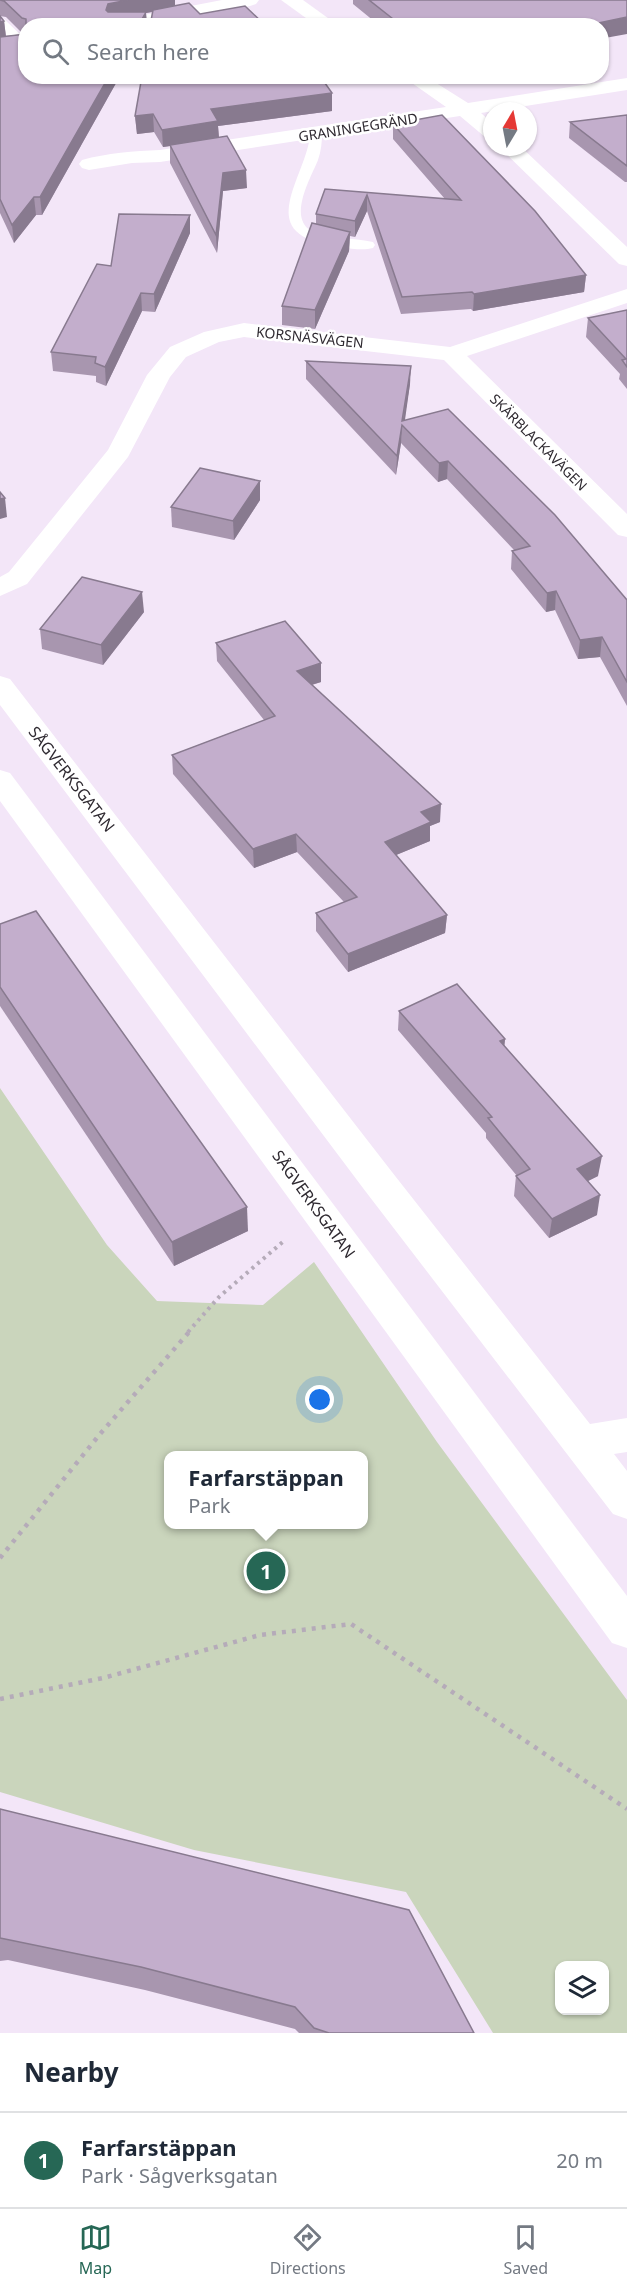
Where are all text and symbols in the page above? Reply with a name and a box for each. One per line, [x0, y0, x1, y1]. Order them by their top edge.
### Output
search box [18, 18, 609, 84]
icon: search [39, 35, 72, 68]
text: Search here [87, 36, 209, 66]
north arrow [483, 102, 537, 156]
street label: GRANINGEGRÄND [297, 108, 419, 146]
street label: KORSNÄSVÄGEN [255, 322, 365, 352]
street label: SKÄRBLACKAVÄGEN [486, 389, 592, 495]
street label: SÅGVERKSGATAN [24, 722, 120, 836]
street label: SÅGVERKSGATAN [267, 1146, 361, 1262]
your location [305, 1385, 334, 1414]
popup [164, 1451, 368, 1529]
text: Farfarstäppan [188, 1462, 344, 1492]
text: Park [188, 1492, 230, 1519]
pin: 1 [246, 1548, 286, 1594]
map controls [555, 1961, 609, 2015]
button: layers [555, 1961, 609, 2015]
text: Nearby [24, 2054, 119, 2090]
text: Farfarstäppan [81, 2132, 237, 2162]
text: 1 [38, 2147, 49, 2174]
text: 20 m [556, 2147, 603, 2174]
text: Park · Sågverksgatan [81, 2162, 278, 2189]
tab: Map [79, 2221, 112, 2279]
tab: Directions [270, 2221, 346, 2279]
tab: Saved [503, 2221, 548, 2279]

